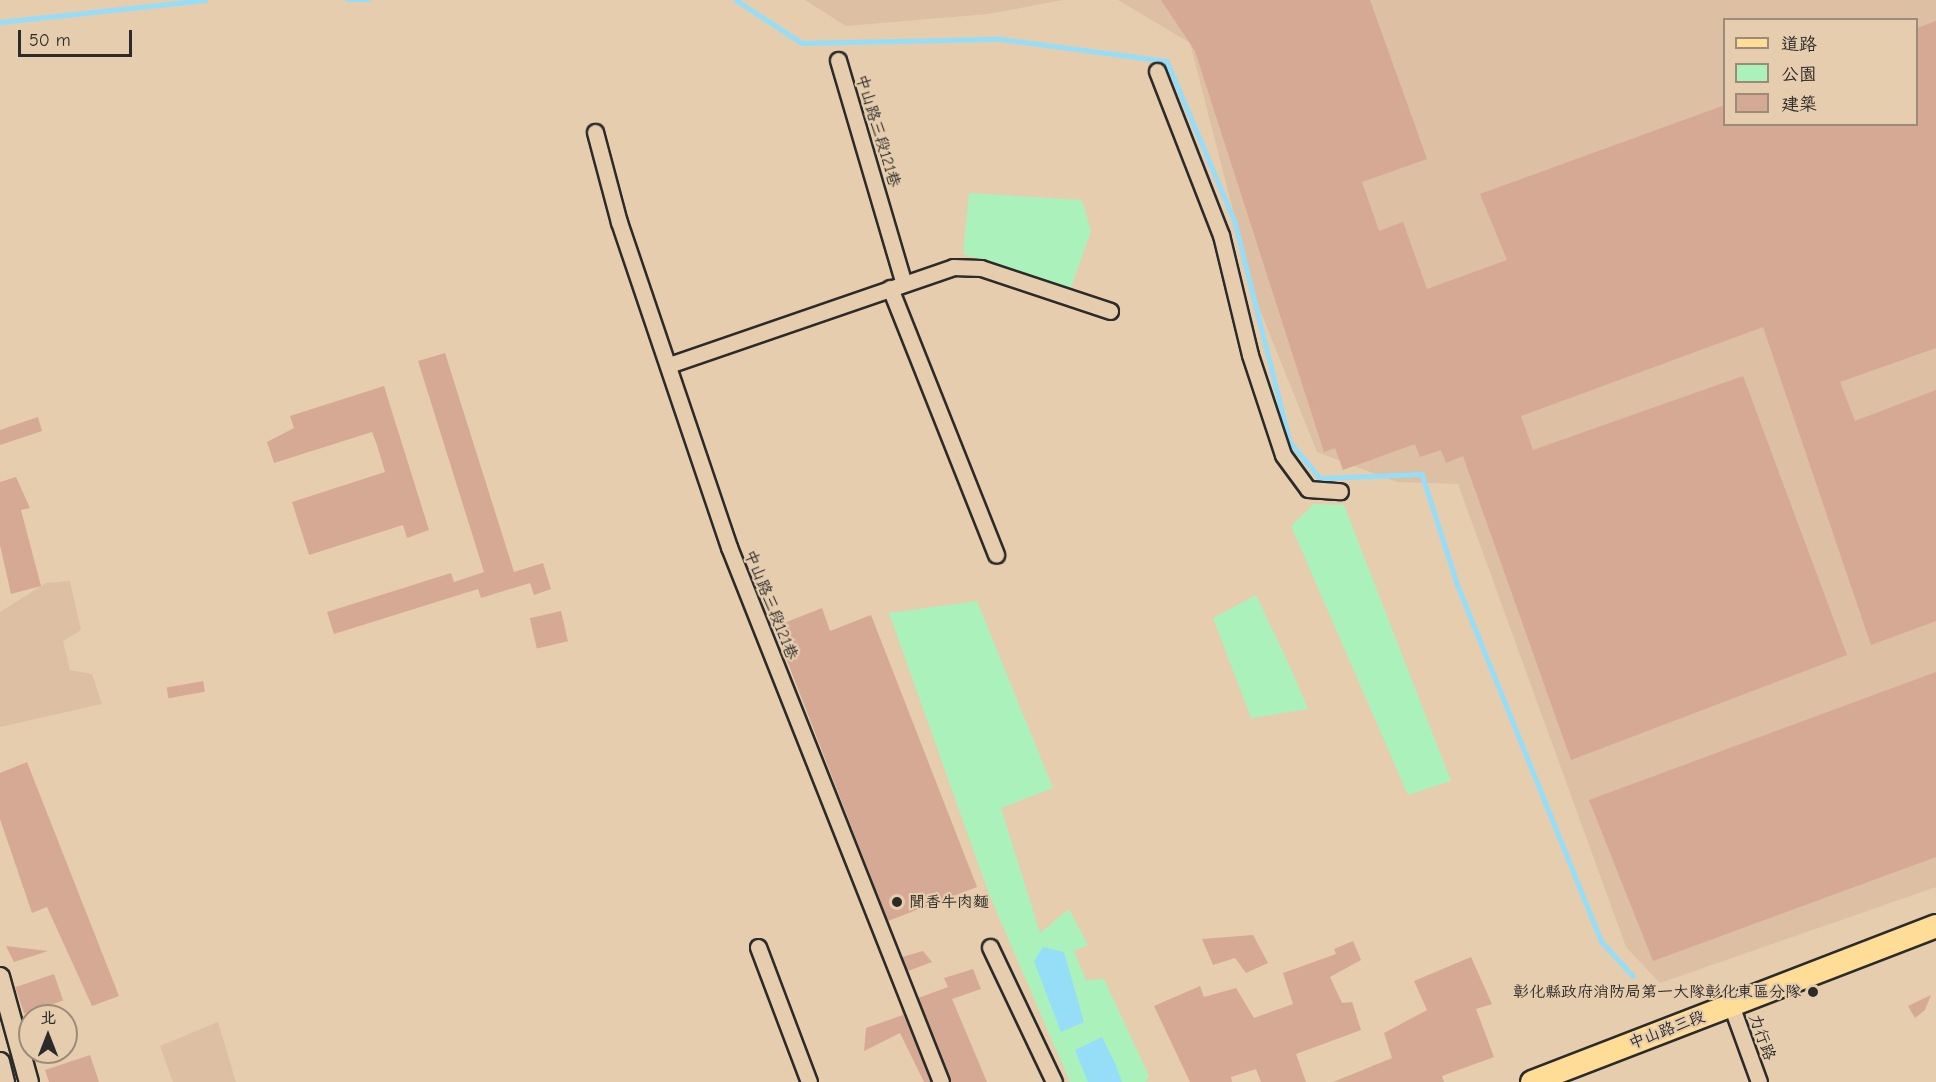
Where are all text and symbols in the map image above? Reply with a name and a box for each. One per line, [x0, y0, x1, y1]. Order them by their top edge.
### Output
scale bar [21, 18, 135, 56]
legend [1723, 18, 1918, 126]
text: 50 m [29, 30, 71, 51]
text: 道路 [1781, 34, 1817, 55]
text: 公園 [1781, 64, 1817, 85]
street label: 中山路三段121巷 [852, 72, 904, 190]
text: 建築 [1781, 94, 1817, 115]
street label: 中山路三段121巷 [740, 547, 802, 663]
place label: 聞香牛肉麵 [909, 892, 989, 912]
marker: 聞香牛肉麵 [890, 895, 904, 909]
place label: 彰化縣政府消防局第一大隊彰化東區分隊 [1513, 982, 1801, 1002]
marker: 彰化縣政府消防局第一大隊彰化東區分隊 [1806, 985, 1820, 999]
north arrow [18, 1004, 78, 1064]
street label: 中山路三段 [1626, 1007, 1708, 1053]
text: 北 [40, 1009, 56, 1027]
street label: 力行路 [1745, 1011, 1779, 1063]

